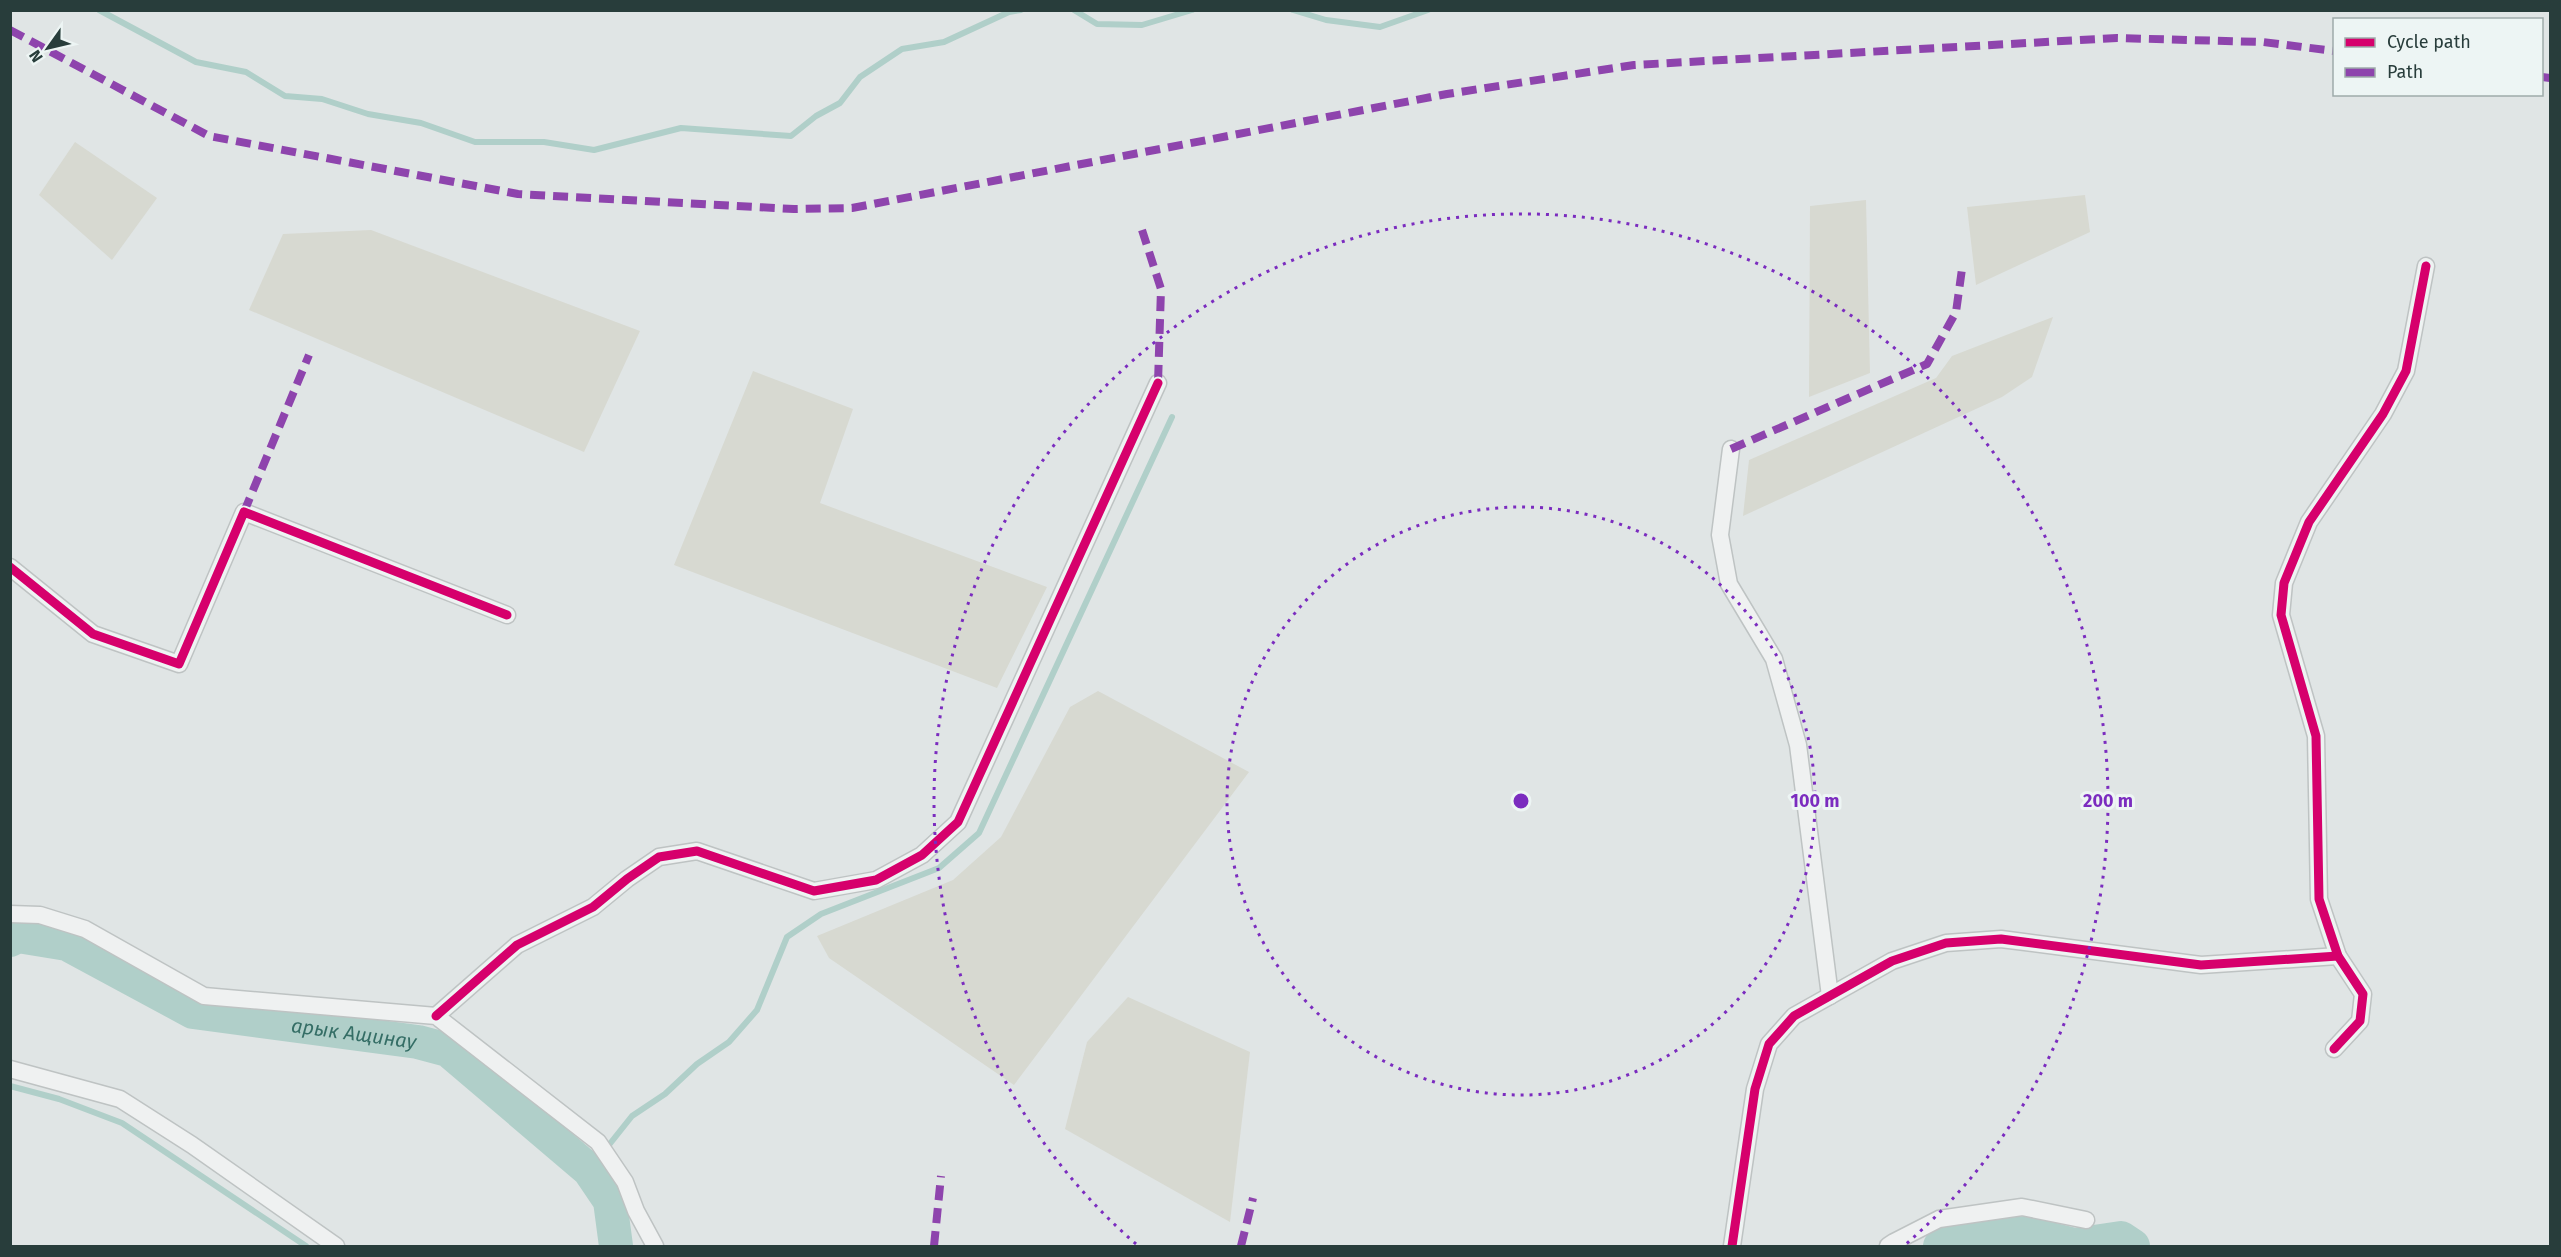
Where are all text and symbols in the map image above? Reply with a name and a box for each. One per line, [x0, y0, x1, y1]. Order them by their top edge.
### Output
north arrow [18, 18, 78, 78]
legend [2333, 18, 2543, 96]
text: Cycle path [2387, 31, 2471, 53]
text: N [25, 46, 47, 66]
text: Path [2387, 61, 2423, 83]
text: 100 m [1791, 790, 1839, 812]
text: 200 m [2083, 790, 2133, 812]
centre of rings [1511, 791, 1531, 811]
water label: арык Ащинау [290, 1013, 419, 1054]

